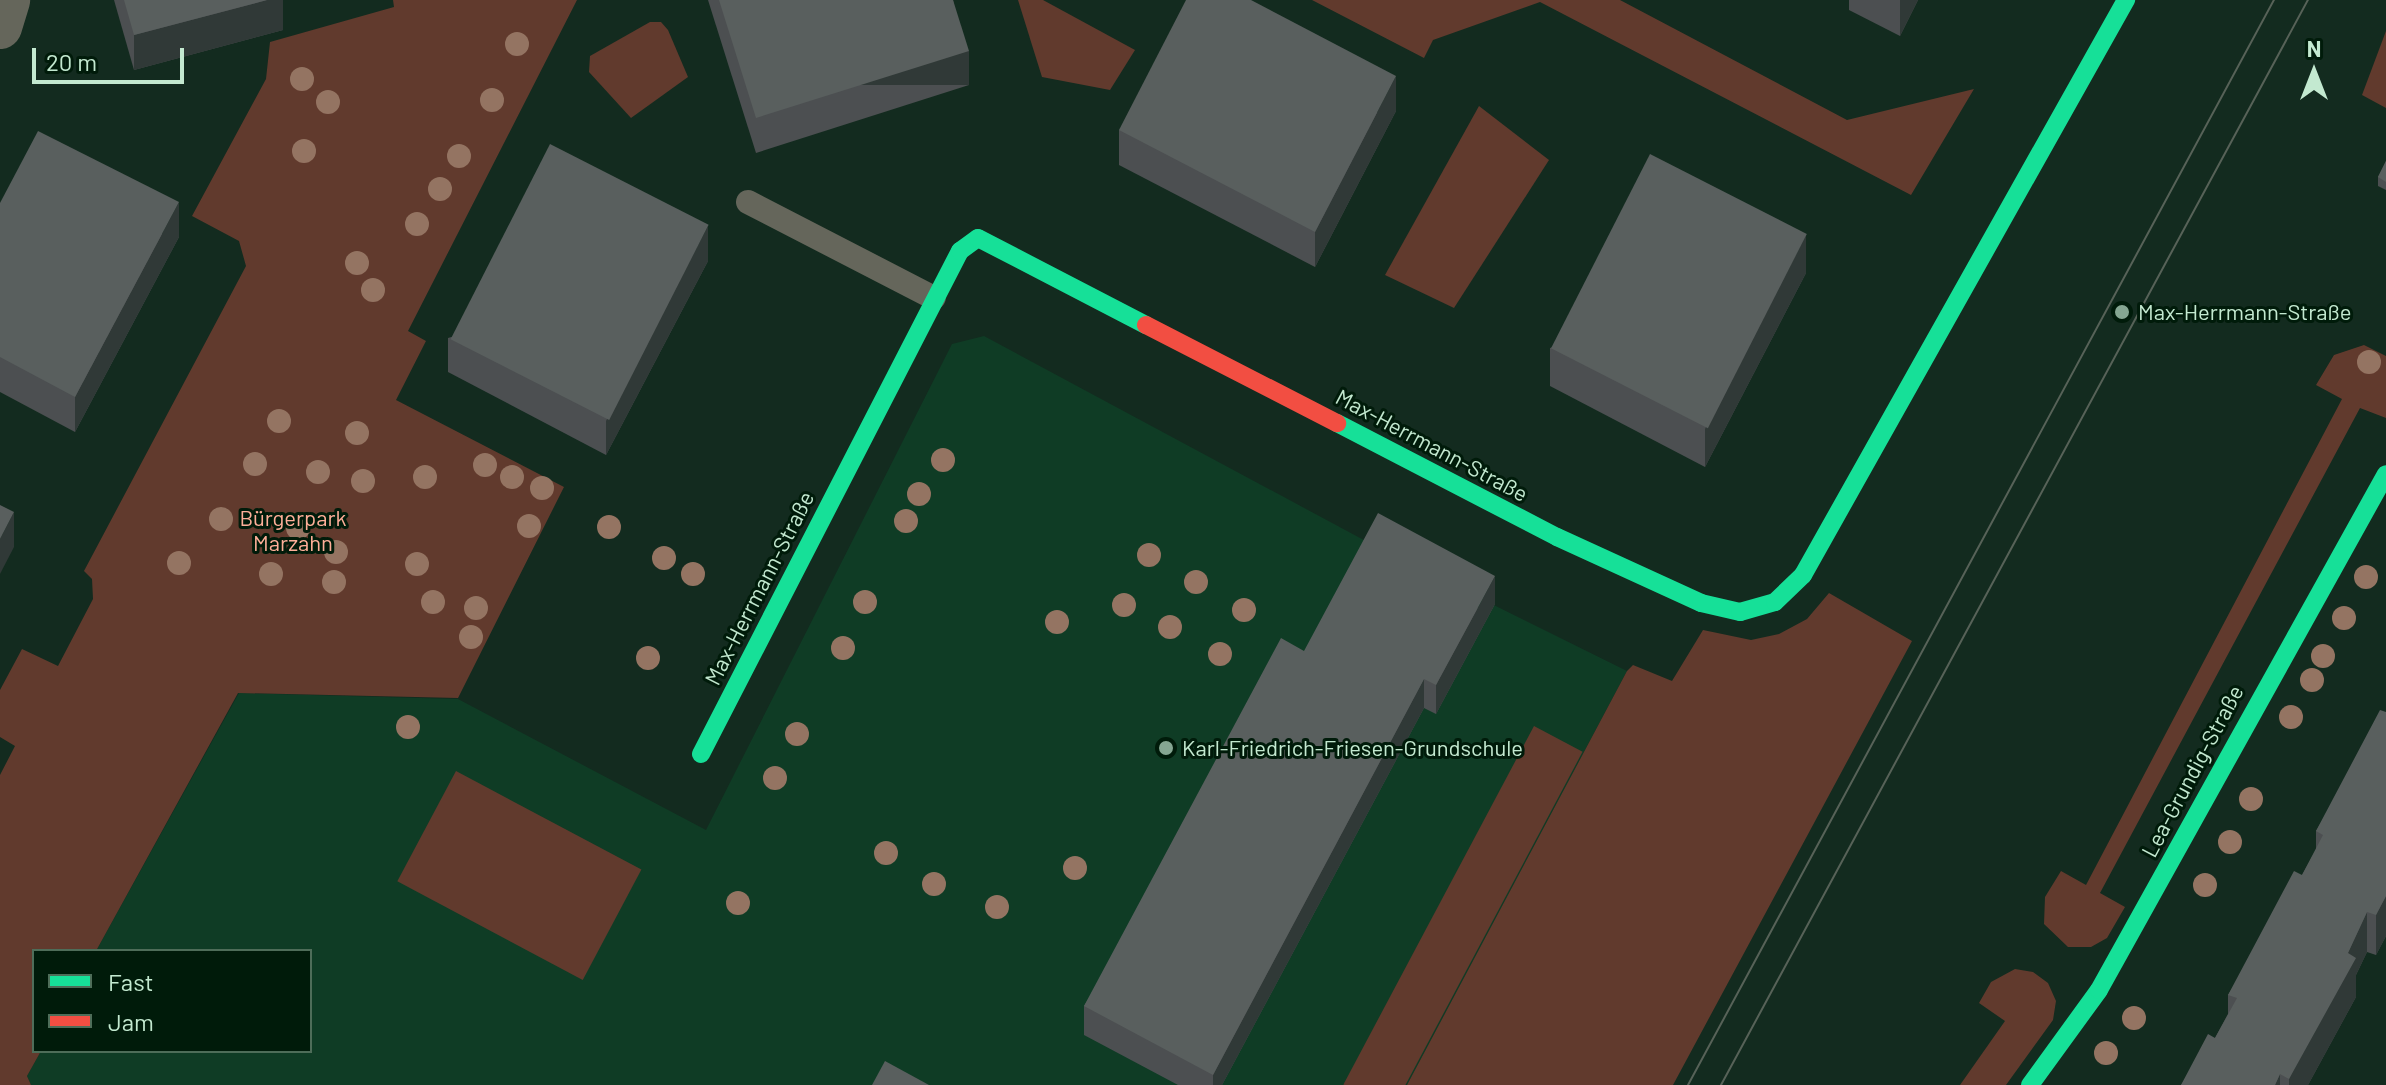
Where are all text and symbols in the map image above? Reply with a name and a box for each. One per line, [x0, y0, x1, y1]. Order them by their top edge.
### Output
scale bar [36, 32, 188, 82]
north arrow [2274, 32, 2354, 112]
text: N [2307, 35, 2321, 61]
text: 20 m [46, 47, 97, 76]
place label: Max-Herrmann-Straße [2138, 299, 2352, 325]
marker: Max-Herrmann-Straße [2113, 303, 2131, 321]
street label: Max-Herrmann-Straße [1332, 383, 1532, 507]
street label: Max-Herrmann-Straße [699, 487, 819, 689]
park label: Bürgerpark Marzahn [239, 504, 347, 556]
street label: Lea-Grundig-Straße [2135, 680, 2249, 862]
place label: Karl-Friedrich-Friesen-Grundschule [1182, 735, 1523, 761]
marker: Karl-Friedrich-Friesen-Grundschule [1157, 739, 1175, 757]
legend [32, 949, 312, 1053]
text: Fast [108, 967, 153, 996]
text: Jam [108, 1007, 154, 1036]

